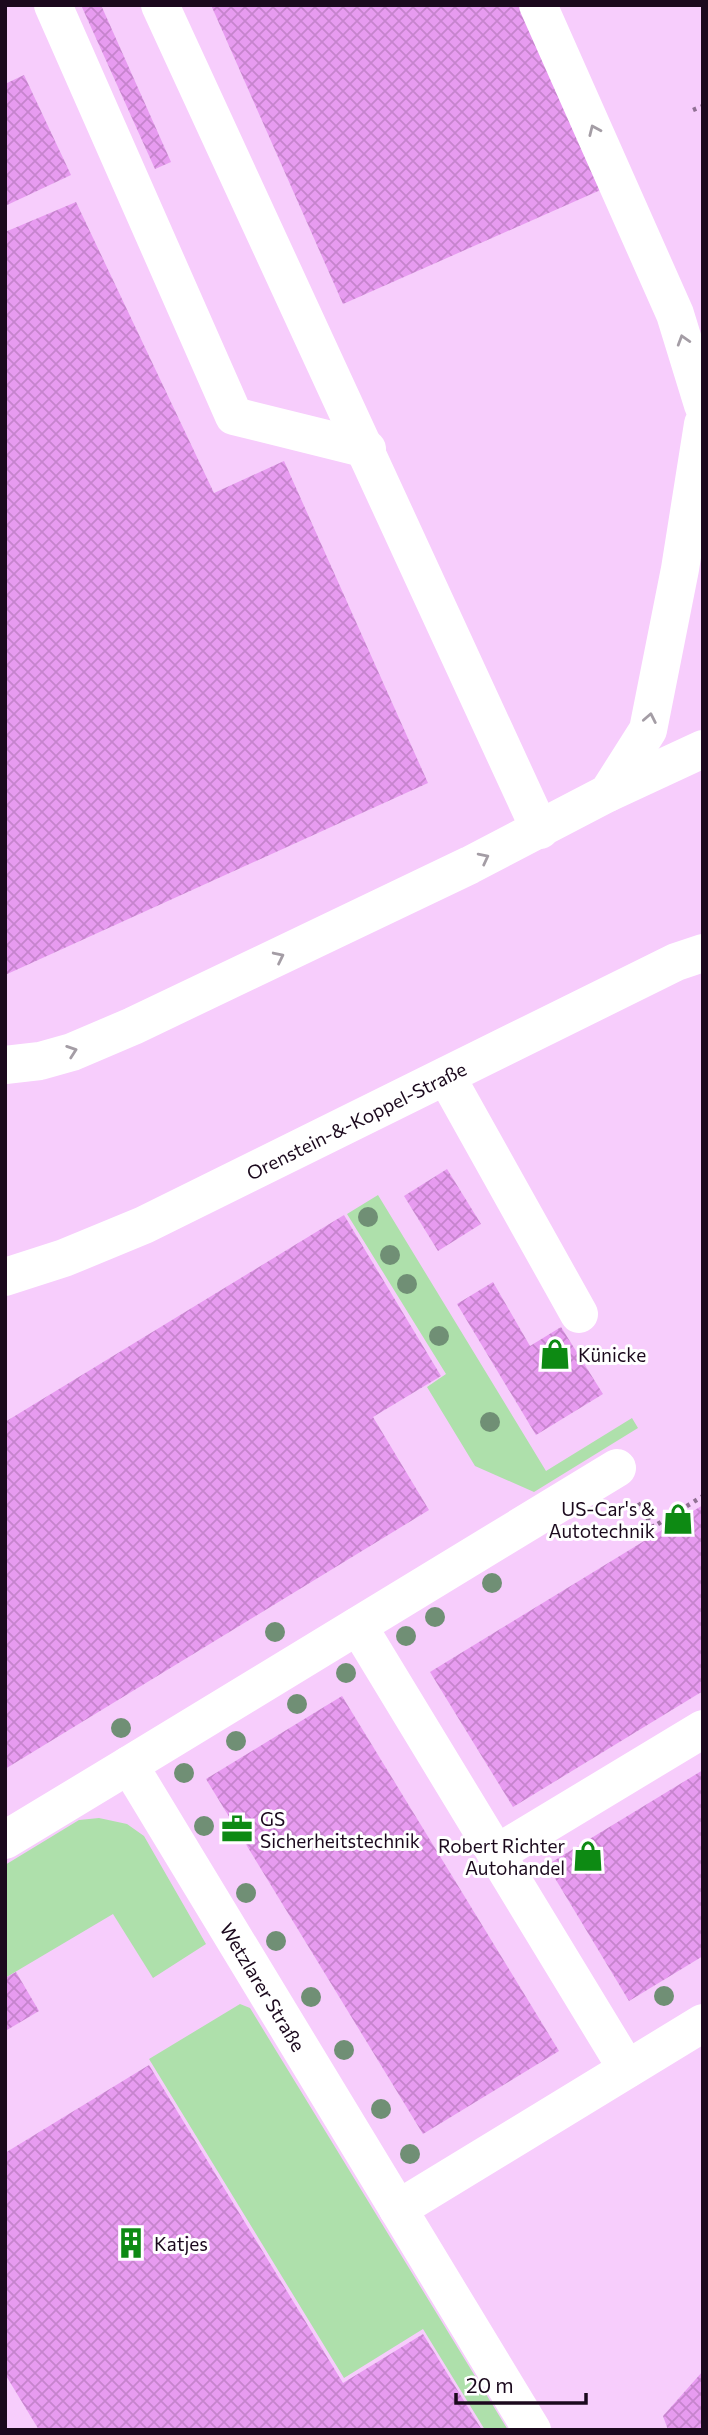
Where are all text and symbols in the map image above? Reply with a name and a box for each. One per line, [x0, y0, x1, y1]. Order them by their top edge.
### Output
one-way arrow [588, 125, 602, 137]
one-way arrow [676, 334, 691, 346]
one-way arrow [642, 712, 657, 724]
one-way arrow [477, 853, 489, 867]
one-way arrow [271, 951, 284, 965]
one-way arrow [65, 1045, 77, 1059]
street label: Orenstein-&-Koppel-Straße [242, 1056, 470, 1184]
shop icon: Künicke [538, 1337, 572, 1371]
place label: Künicke [578, 1343, 646, 1366]
place label: US-Car's & Autotechnik [549, 1497, 655, 1542]
shop icon: US-Car's & Autotechnik [661, 1502, 695, 1536]
place label: GS Sicherheitstechnik [260, 1807, 420, 1852]
office icon: GS Sicherheitstechnik [220, 1812, 254, 1846]
place label: Robert Richter Autohandel [438, 1834, 565, 1879]
shop icon: Robert Richter Autohandel [571, 1839, 605, 1873]
street label: Wetzlarer Straße [216, 1918, 310, 2056]
building icon: Katjes [114, 2226, 148, 2260]
place label: Katjes [154, 2232, 208, 2255]
scale bar [456, 2362, 586, 2406]
text: 20 m [466, 2372, 514, 2397]

